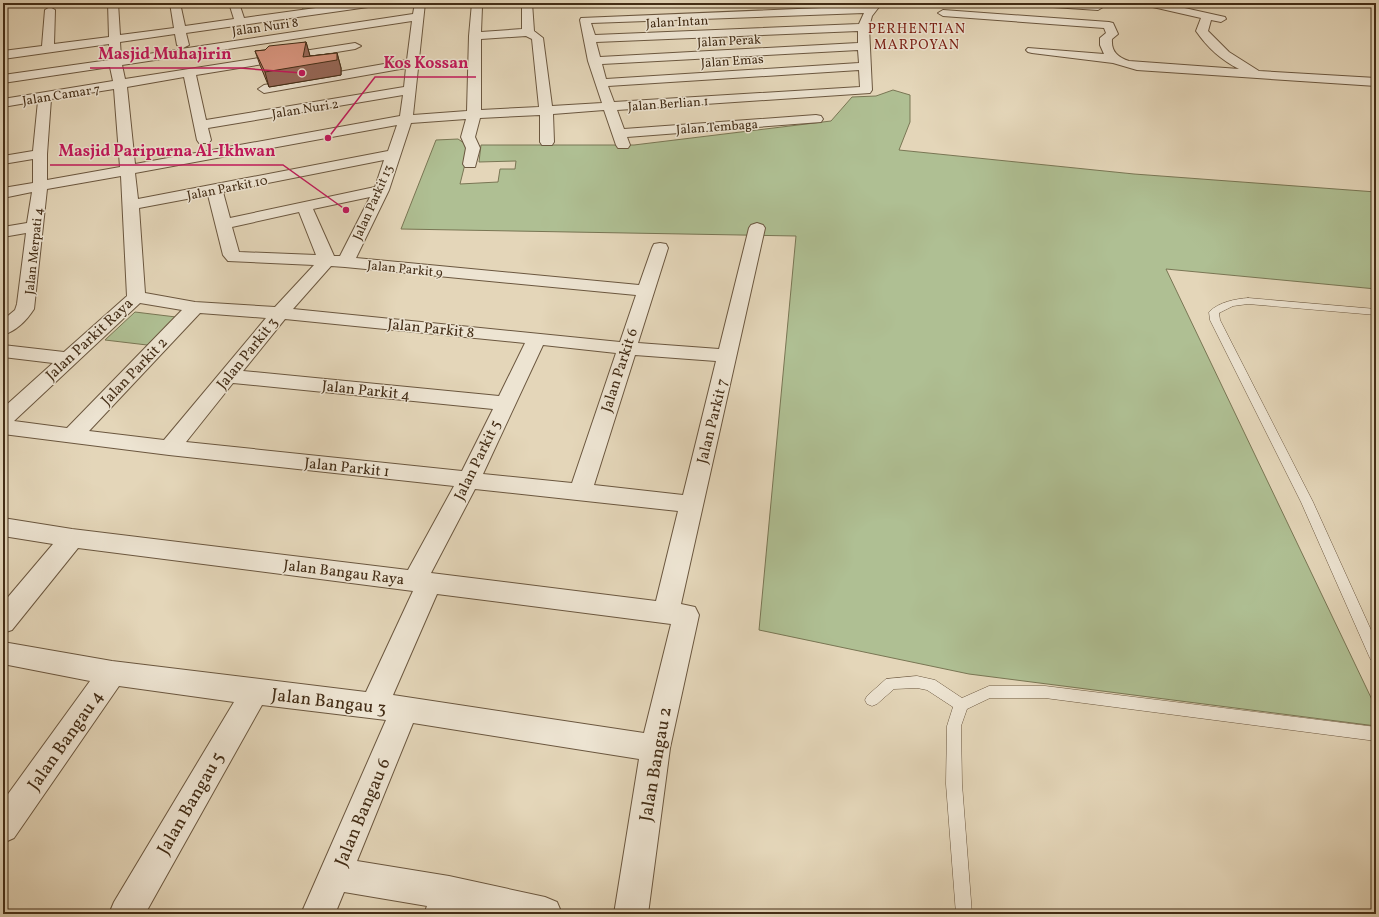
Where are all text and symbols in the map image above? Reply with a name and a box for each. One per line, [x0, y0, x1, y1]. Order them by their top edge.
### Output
street label: Jalan Intan [645, 12, 709, 34]
street label: Jalan Nuri 8 [231, 14, 300, 42]
district label: PERHENTIAN MARPOYAN [868, 20, 966, 55]
street label: Jalan Perak [697, 31, 762, 53]
callout: Masjid Muhajirin [90, 40, 240, 68]
text: Masjid Muhajirin [98, 44, 232, 66]
callout: Kos Kossan [375, 49, 476, 77]
street label: Jalan Emas [700, 51, 765, 73]
text: Kos Kossan [383, 53, 469, 75]
street label: Jalan Camar 7 [21, 81, 102, 111]
street label: Jalan Berlian 1 [627, 93, 709, 117]
street label: Jalan Nuri 2 [271, 96, 340, 124]
street label: Jalan Tembaga [676, 116, 759, 140]
callout: Masjid Paripurna Al-Ikhwan [50, 137, 283, 165]
text: Masjid Paripurna Al-Ikhwan [58, 141, 276, 163]
street label: Jalan Parkit 13 [349, 162, 399, 243]
street label: Jalan Parkit 10 [185, 172, 270, 206]
street label: Jalan Merpati 4 [21, 207, 49, 296]
street label: Jalan Parkit 9 [366, 257, 444, 283]
street label: Jalan Parkit Raya [42, 294, 138, 386]
street label: Jalan Parkit 3 [212, 313, 284, 395]
street label: Jalan Parkit 8 [386, 314, 475, 345]
street label: Jalan Parkit 6 [597, 326, 644, 415]
street label: Jalan Parkit 2 [97, 333, 173, 411]
street label: Jalan Parkit 4 [321, 376, 411, 407]
street label: Jalan Parkit 7 [693, 377, 734, 466]
street label: Jalan Parkit 5 [450, 417, 507, 504]
street label: Jalan Parkit 1 [303, 454, 390, 483]
street label: Jalan Bangau Raya [282, 556, 405, 591]
street label: Jalan Bangau 3 [270, 683, 388, 722]
street label: Jalan Bangau 4 [22, 686, 110, 796]
street label: Jalan Bangau 2 [634, 705, 679, 824]
street label: Jalan Bangau 5 [152, 748, 231, 860]
street label: Jalan Bangau 6 [329, 755, 397, 871]

